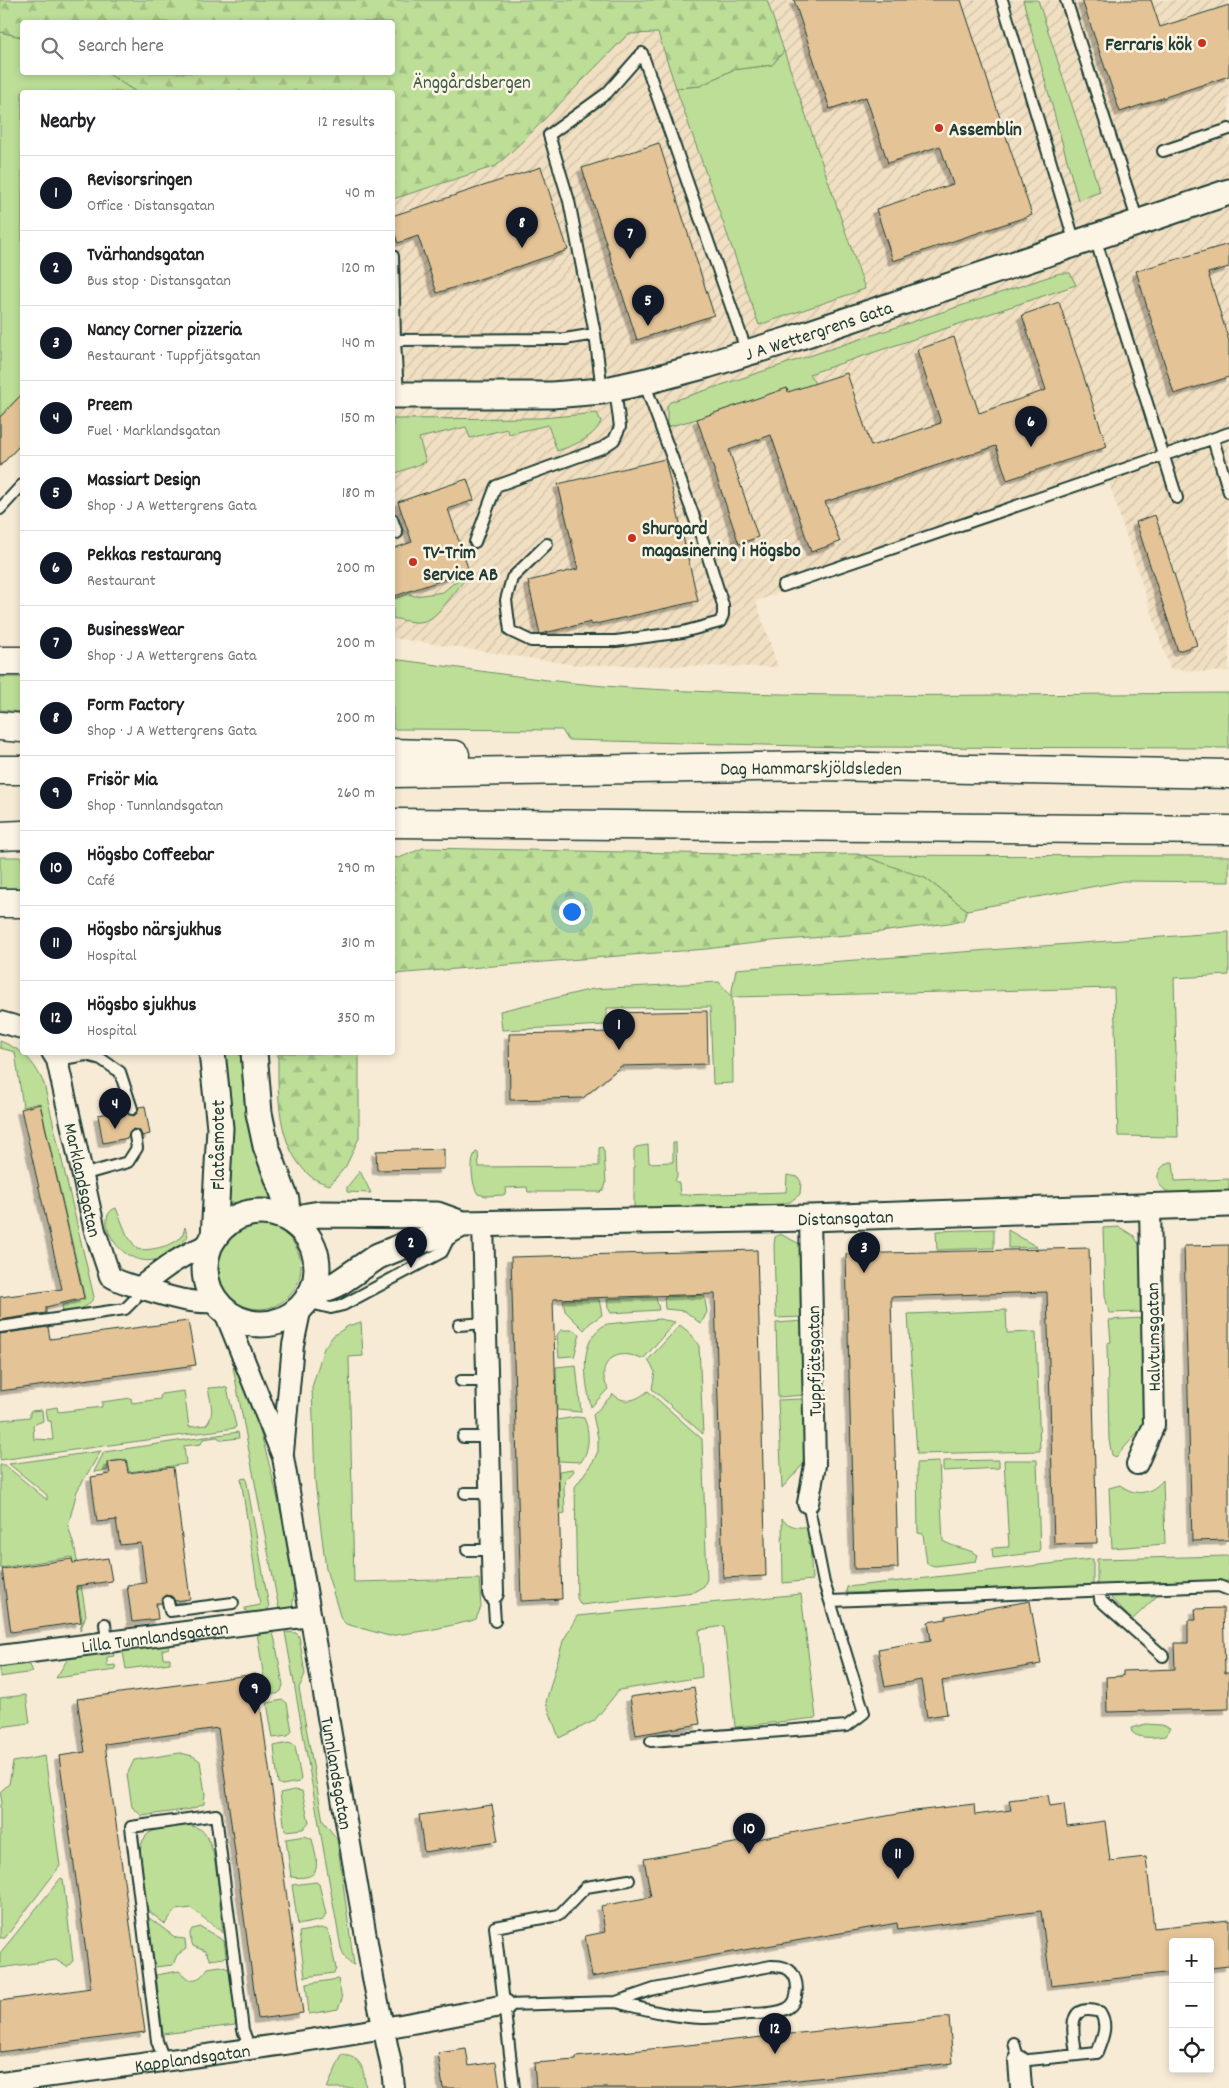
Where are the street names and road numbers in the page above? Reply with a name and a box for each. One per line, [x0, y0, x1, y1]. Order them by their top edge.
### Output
street label: J A Wettergrens Gata [742, 296, 898, 370]
street label: Dag Hammarskjöldsleden [720, 756, 902, 785]
street label: Flatåsmotet [207, 1100, 234, 1190]
street label: Marklandsgatan [54, 1121, 106, 1242]
street label: Distansgatan [797, 1205, 894, 1235]
street label: Halvtumsgatan [1141, 1282, 1170, 1392]
street label: Tuppfjätsgatan [802, 1305, 831, 1417]
street label: Lilla Tunnlandsgatan [80, 1617, 230, 1662]
street label: Tunnlandsgatan [311, 1715, 357, 1832]
street label: Kapplandsgatan [133, 2039, 252, 2082]

